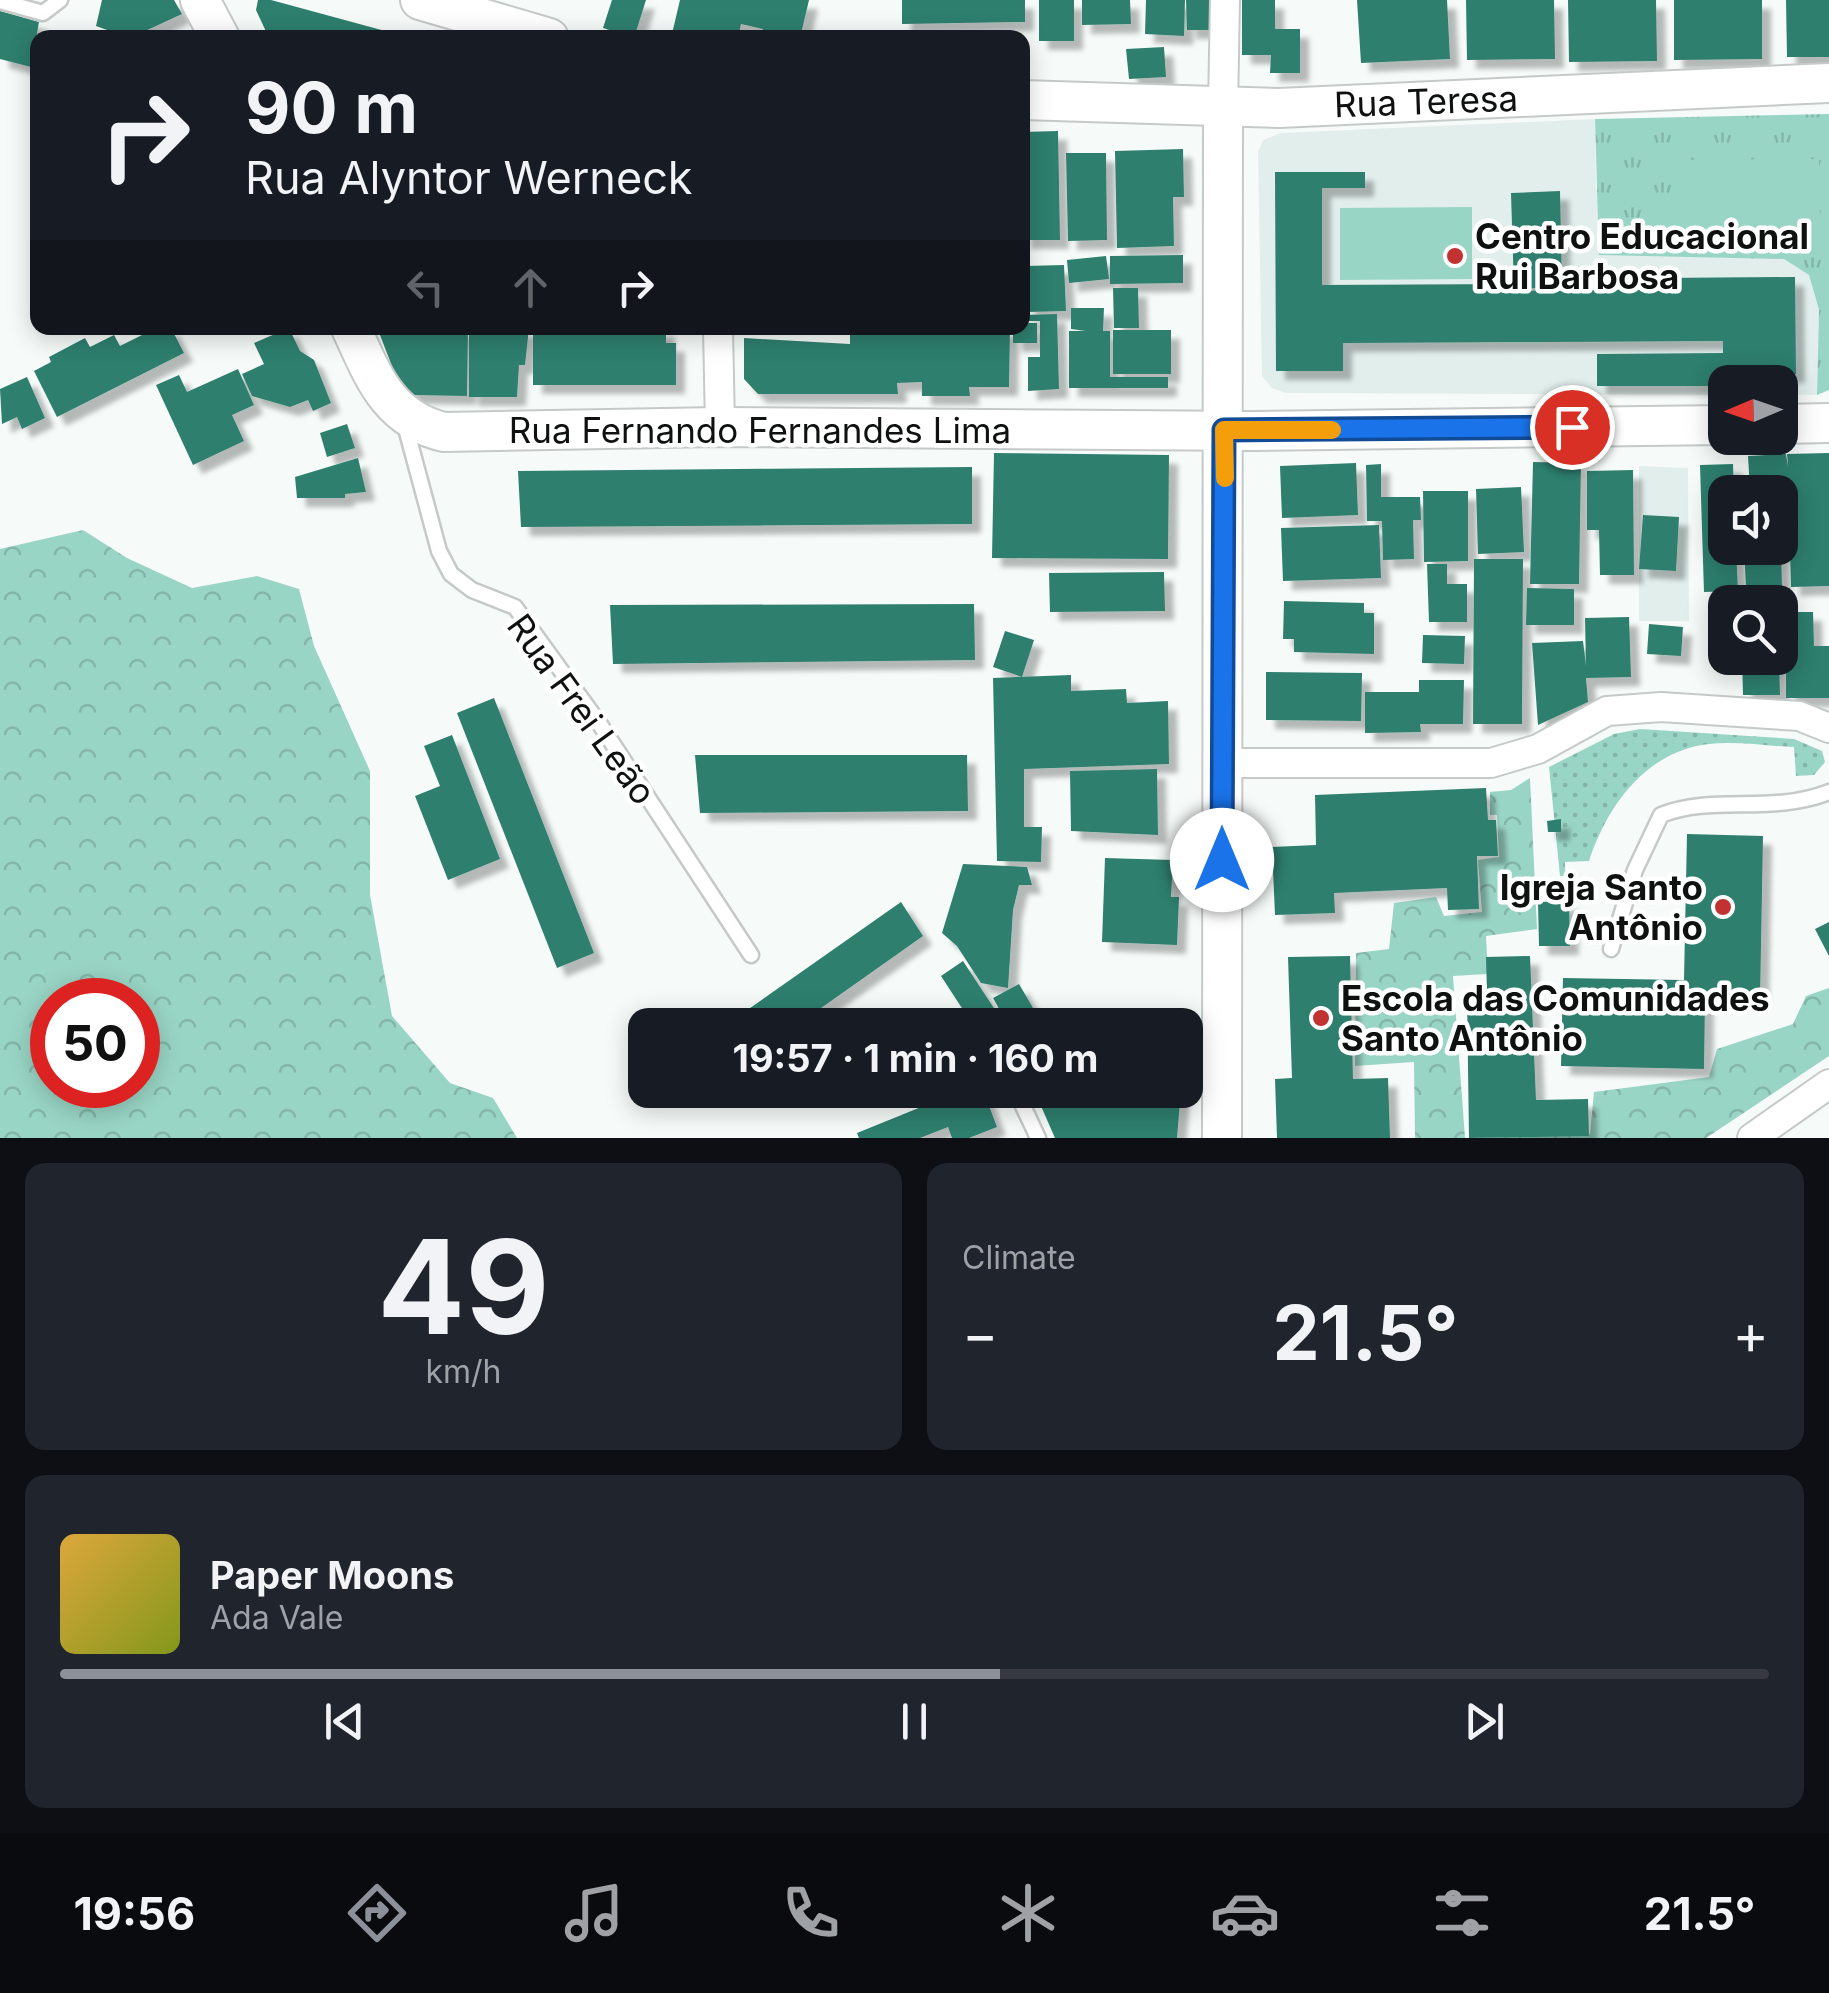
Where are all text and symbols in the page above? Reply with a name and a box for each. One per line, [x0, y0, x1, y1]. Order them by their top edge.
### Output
text: 90 m [245, 65, 418, 150]
icon: right [80, 70, 210, 200]
street label: Rua Teresa [1333, 77, 1519, 125]
text: Rua Alyntor Werneck [245, 150, 693, 205]
place label: Centro Educacional Rui Barbosa [1475, 215, 1809, 297]
marker: Centro Educacional Rui Barbosa [1444, 245, 1466, 267]
icon: left [398, 260, 453, 315]
icon: ahead [503, 260, 558, 315]
icon: right [608, 260, 663, 315]
north arrow [1708, 365, 1798, 455]
map controls [1708, 365, 1798, 675]
pin [1530, 385, 1615, 470]
icon: arrive [1545, 400, 1600, 455]
street label: Rua Fernando Fernandes Lima [509, 409, 1011, 451]
button: sound [1708, 475, 1798, 565]
button: search [1708, 585, 1798, 675]
street label: Rua Frei Leão [499, 606, 665, 812]
position arrow [1170, 808, 1274, 912]
place label: Igreja Santo Antônio [1500, 866, 1703, 948]
marker: Igreja Santo Antônio [1712, 896, 1734, 918]
place label: Escola das Comunidades Santo Antônio [1341, 977, 1770, 1059]
speed limit sign: 50 [30, 978, 160, 1108]
marker: Escola das Comunidades Santo Antônio [1310, 1007, 1332, 1029]
text: 19:57 · 1 min · 160 m [733, 1035, 1098, 1081]
text: 49 [377, 1208, 550, 1365]
text: Climate [962, 1238, 1076, 1277]
text: 21.5° [1272, 1287, 1459, 1378]
text: − [962, 1301, 998, 1367]
text: + [1733, 1301, 1769, 1367]
text: km/h [425, 1352, 502, 1391]
text: Paper Moons [210, 1552, 454, 1598]
text: Ada Vale [210, 1598, 343, 1637]
icon: previous [317, 1694, 372, 1749]
icon: pause [887, 1694, 942, 1749]
icon: next [1457, 1694, 1512, 1749]
icon: directions [342, 1878, 412, 1948]
icon: music [559, 1878, 629, 1948]
icon: phone [776, 1878, 846, 1948]
icon: climate [993, 1878, 1063, 1948]
icon: car [1210, 1878, 1280, 1948]
icon: filters [1427, 1878, 1497, 1948]
text: 19:56 [73, 1886, 195, 1941]
text: 21.5° [1644, 1886, 1755, 1941]

